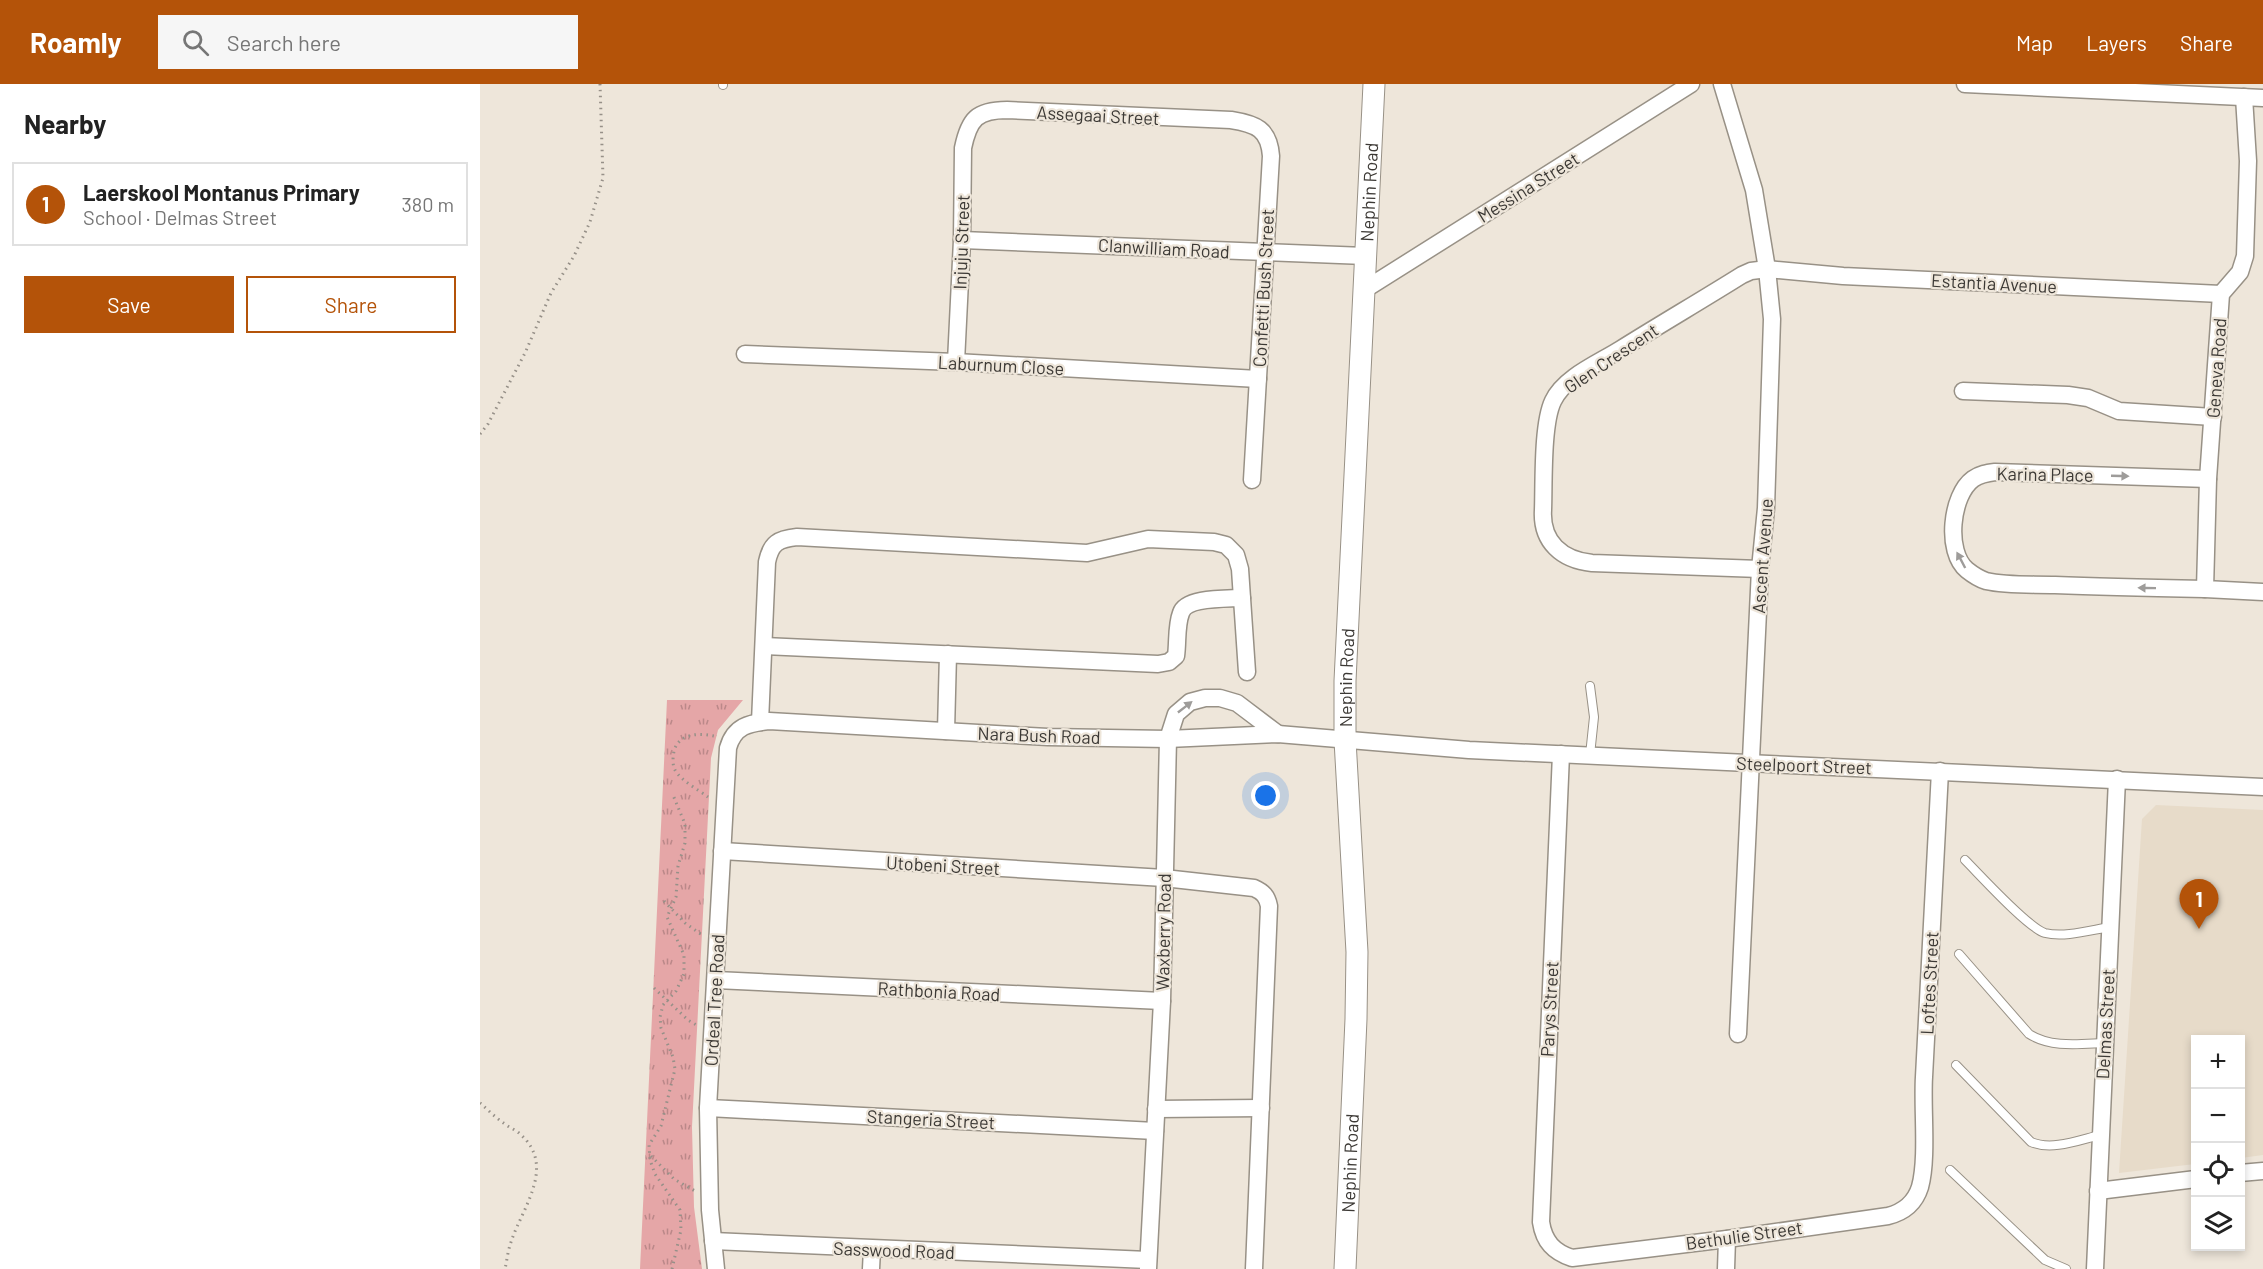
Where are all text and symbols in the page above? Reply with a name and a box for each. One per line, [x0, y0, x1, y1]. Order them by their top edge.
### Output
search box [158, 15, 578, 69]
text: Roamly [30, 25, 122, 59]
icon: search [179, 26, 212, 59]
text: Search here [227, 29, 341, 55]
text: Map [2016, 30, 2053, 55]
text: Layers [2086, 30, 2147, 55]
text: Share [2180, 30, 2233, 55]
street label: Assegaai Street [1036, 101, 1160, 129]
text: Nearby [24, 108, 106, 139]
street label: Nephin Road [1355, 142, 1382, 242]
street label: Messina Street [1473, 147, 1583, 227]
text: Laerskool Montanus Primary [83, 179, 360, 205]
text: 1 [42, 192, 49, 216]
text: 380 m [401, 192, 454, 216]
street label: Injuju Street [948, 194, 974, 290]
text: School · Delmas Street [83, 205, 277, 229]
street label: Confetti Bush Street [1248, 208, 1278, 368]
street label: Clanwilliam Road [1098, 234, 1230, 262]
street label: Estantia Avenue [1930, 269, 2058, 297]
button: Save [24, 276, 234, 333]
button: Share [246, 276, 456, 333]
street label: Geneva Road [2202, 317, 2230, 419]
street label: Glen Crescent [1560, 318, 1662, 398]
street label: Laburnum Close [937, 351, 1065, 379]
street label: Karina Place [1996, 462, 2094, 486]
one-way arrow [2111, 471, 2130, 481]
street label: Ascent Avenue [1747, 498, 1777, 614]
one-way arrow [1956, 551, 1966, 568]
one-way arrow [2137, 583, 2156, 593]
street label: Nephin Road [1334, 628, 1359, 727]
one-way arrow [1177, 701, 1193, 713]
street label: Nara Bush Road [977, 722, 1101, 748]
street label: Steelpoort Street [1736, 752, 1872, 778]
your location [1251, 781, 1280, 810]
street label: Utobeni Street [885, 851, 1001, 879]
street label: Waxberry Road [1151, 873, 1175, 991]
pin: 1 [2180, 880, 2218, 929]
street label: Loftes Street [1915, 931, 1943, 1035]
street label: Ordeal Tree Road [700, 933, 728, 1067]
street label: Parys Street [1536, 960, 1562, 1058]
street label: Delmas Street [2091, 968, 2119, 1080]
street label: Rathbonia Road [877, 977, 1001, 1005]
map controls [2191, 1035, 2245, 1251]
button: + [2191, 1035, 2245, 1089]
button: − [2191, 1089, 2245, 1143]
street label: Stangeria Street [866, 1105, 996, 1133]
street label: Nephin Road [1336, 1113, 1363, 1213]
button: locate [2191, 1143, 2245, 1197]
button: layers [2191, 1197, 2245, 1251]
street label: Bethulie Street [1684, 1216, 1804, 1254]
street label: Sasswood Road [833, 1237, 955, 1263]

